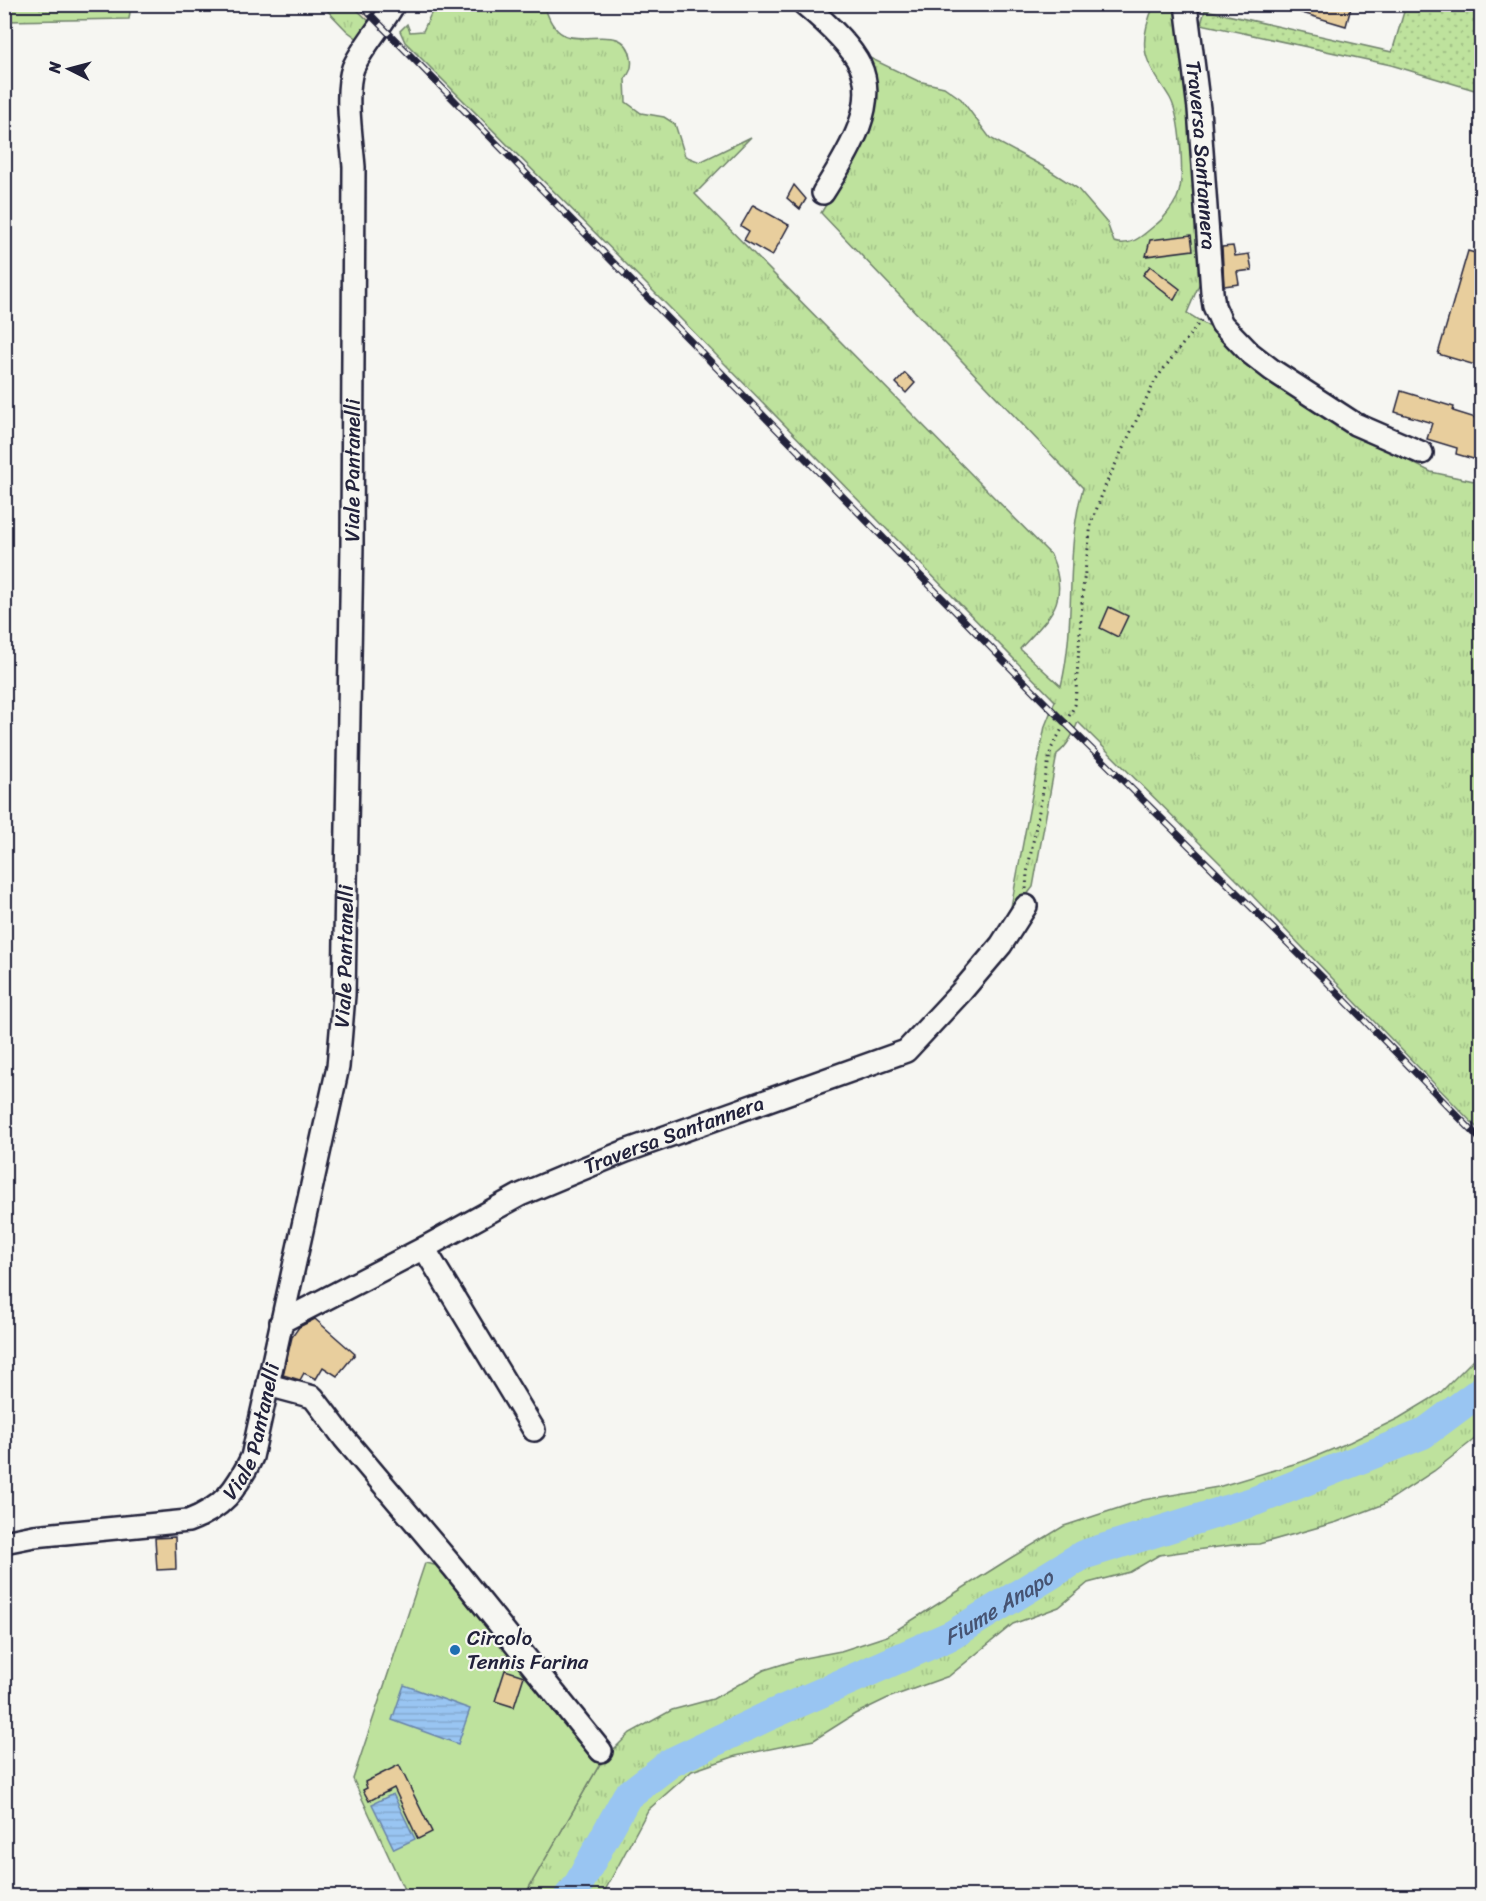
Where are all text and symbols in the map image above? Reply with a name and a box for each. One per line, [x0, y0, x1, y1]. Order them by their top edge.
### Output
north arrow [39, 39, 99, 99]
street label: Traversa Santannera [1174, 58, 1228, 252]
text: N [39, 60, 70, 76]
street label: Viale Pantanelli [333, 398, 372, 542]
street label: Viale Pantanelli [322, 883, 365, 1029]
street label: Traversa Santannera [578, 1084, 770, 1185]
street label: Viale Pantanelli [212, 1358, 291, 1509]
water label: Fiume Anapo [937, 1557, 1063, 1656]
place label: Circolo Tennis Farina [467, 1619, 589, 1681]
marker: Circolo Tennis Farina [448, 1643, 462, 1657]

